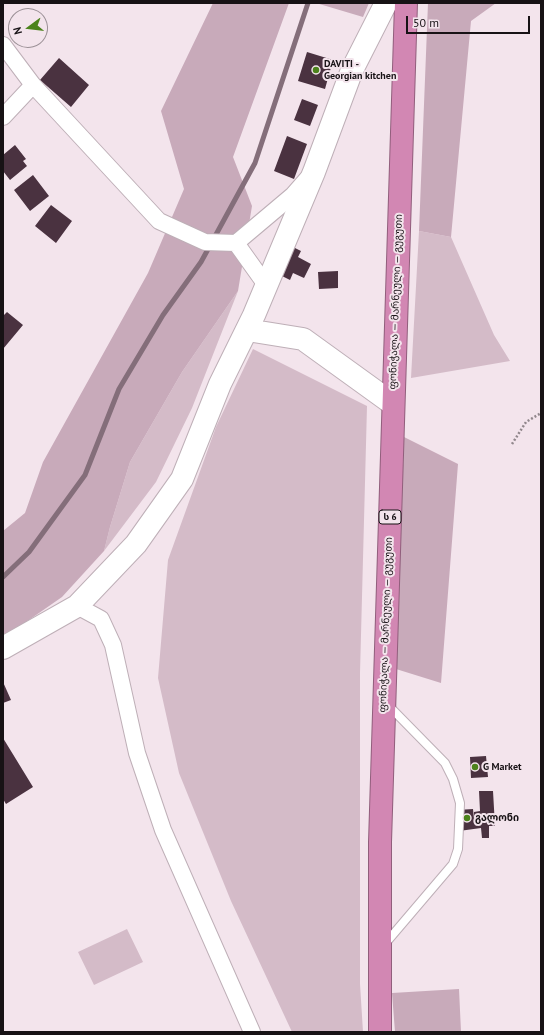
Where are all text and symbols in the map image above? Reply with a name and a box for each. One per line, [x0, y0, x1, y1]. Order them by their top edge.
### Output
north arrow [8, 8, 48, 48]
scale bar [408, 8, 532, 34]
text: 50 m [413, 15, 439, 30]
text: N [10, 26, 25, 36]
place label: DAVITI - Georgian kitchen [324, 58, 396, 82]
marker: DAVITI - Georgian kitchen [311, 65, 321, 75]
street label: ფონიჭალა — მარნეული — გუგუთი [387, 214, 405, 390]
road number: ს 6 [379, 510, 401, 524]
street label: ფონიჭალა — მარნეული — გუგუთი [377, 537, 395, 713]
place label: G Market [483, 761, 521, 773]
marker: G Market [470, 762, 480, 772]
place label: გალონი [475, 812, 519, 824]
marker: გალონი [462, 813, 472, 823]

